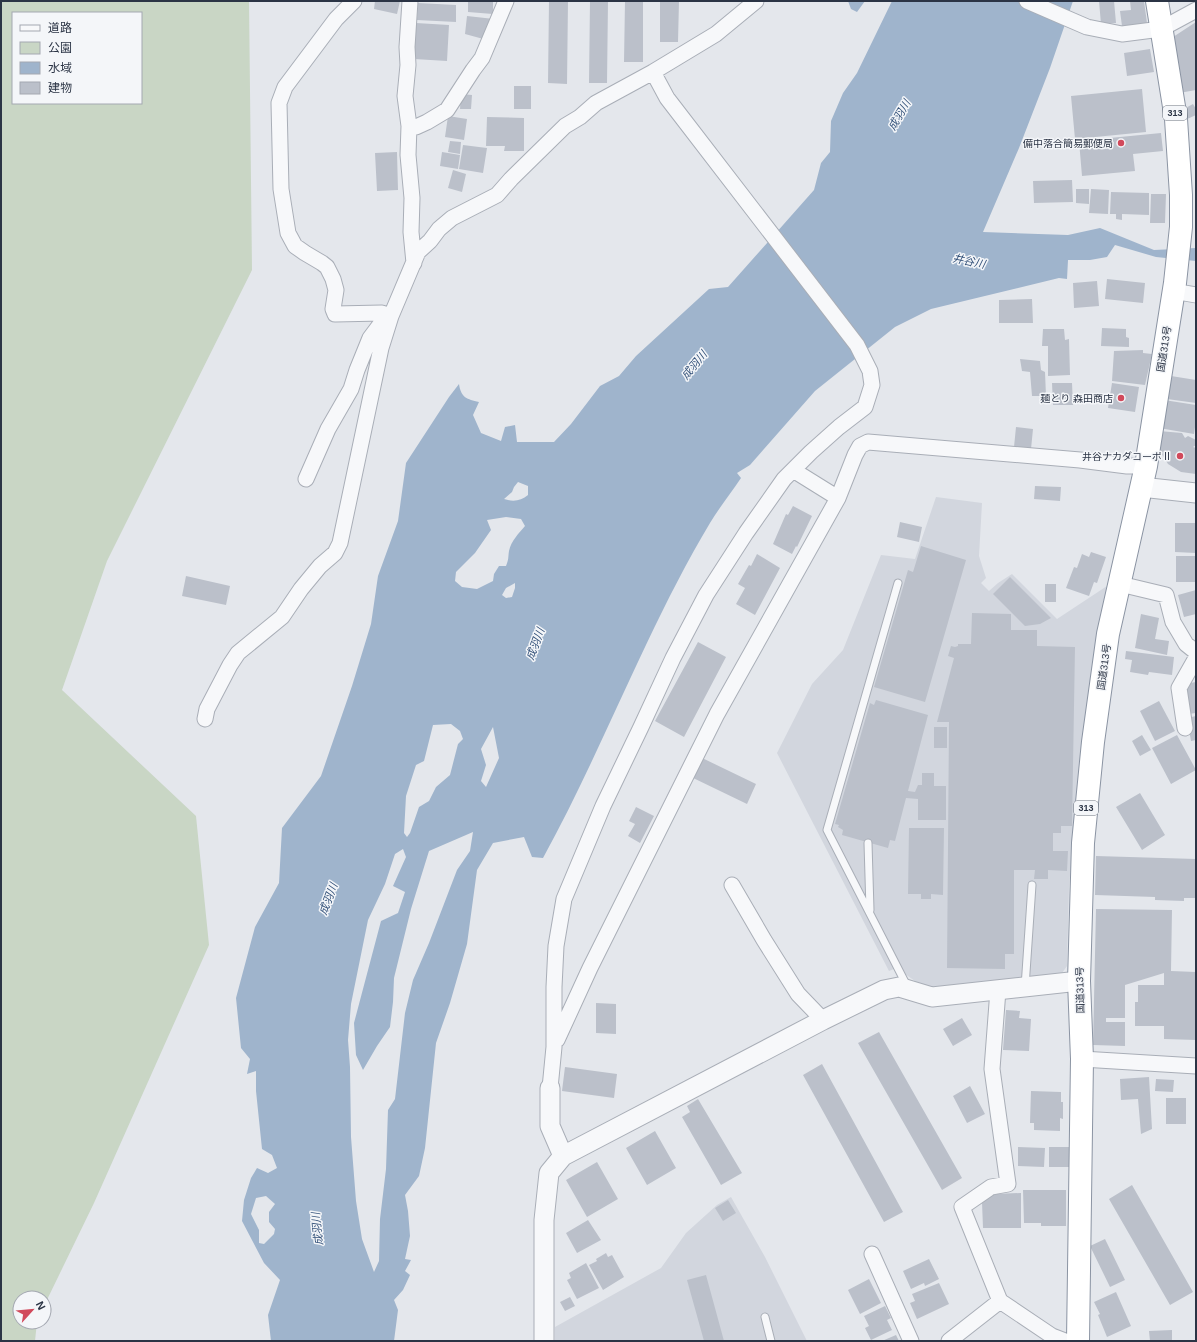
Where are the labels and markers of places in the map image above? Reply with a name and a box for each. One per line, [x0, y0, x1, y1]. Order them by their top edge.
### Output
place label: 備中落合簡易郵便局 [1022, 138, 1113, 149]
marker: 備中落合簡易郵便局 [1116, 138, 1126, 148]
place label: 麺とり 森田商店 [1040, 393, 1113, 404]
marker: 麺とり 森田商店 [1116, 393, 1126, 403]
place label: 井谷ナカダコーポⅡ [1082, 451, 1172, 462]
marker: 井谷ナカダコーポⅡ [1175, 451, 1185, 461]

